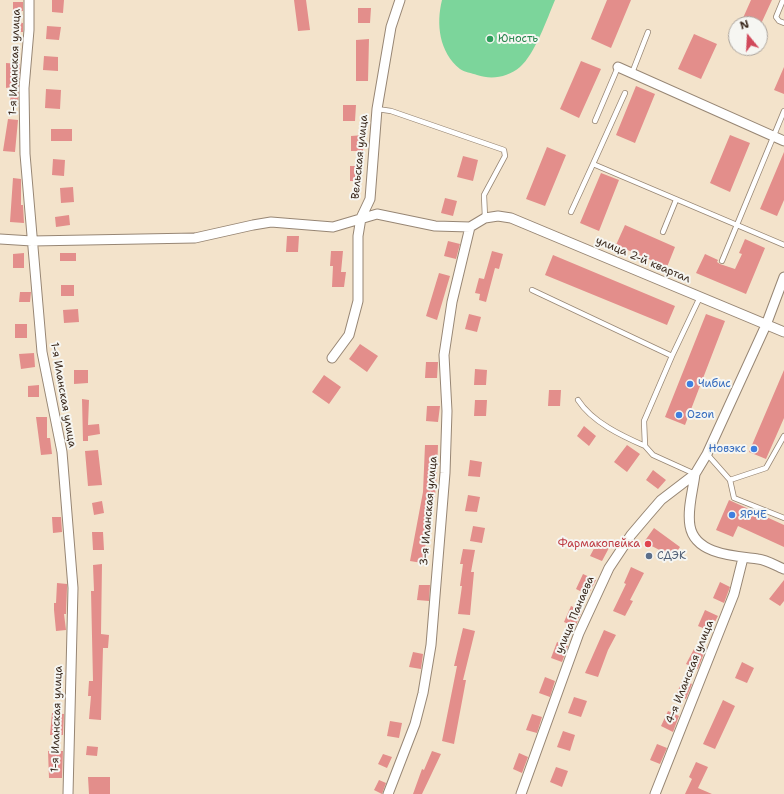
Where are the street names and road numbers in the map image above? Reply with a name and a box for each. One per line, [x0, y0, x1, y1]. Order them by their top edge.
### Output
street label: 1-я Иланская улица [7, 8, 23, 116]
street label: Вельская улица [349, 114, 371, 200]
street label: улица 2-й квартал [594, 234, 692, 286]
street label: 1-я Иланская улица [47, 341, 79, 449]
street label: 3-я Иланская улица [418, 456, 440, 566]
street label: улица Панаева [553, 574, 597, 656]
street label: 4-я Иланская улица [663, 618, 717, 726]
street label: 1-я Иланская улица [49, 665, 65, 773]

